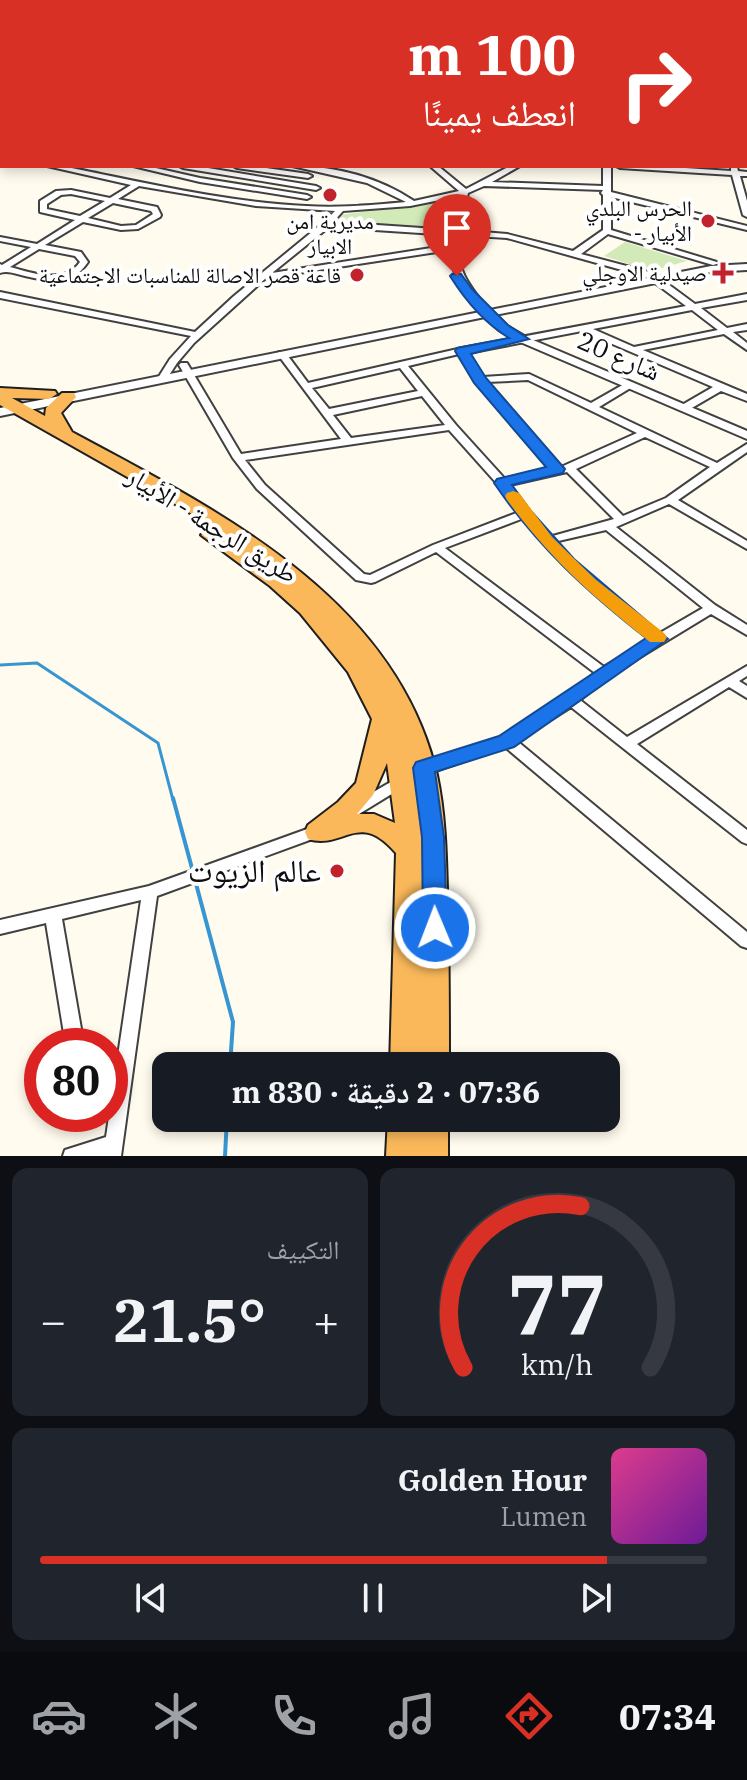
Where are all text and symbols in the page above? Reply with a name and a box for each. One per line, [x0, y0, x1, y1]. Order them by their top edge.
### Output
text: 100 m [408, 18, 576, 90]
icon: right [604, 32, 708, 136]
text: انعطف يمينًا [422, 89, 576, 136]
marker: مديرية امن الابيار [321, 186, 339, 204]
place label: الحرس البلدي - الأبيار [585, 193, 692, 247]
pin [423, 194, 491, 276]
place label: مديرية امن الابيار [286, 206, 374, 260]
icon: arrive [435, 206, 479, 250]
marker: الحرس البلدي - الأبيار [699, 212, 717, 230]
place label: صيدلية الاوجلي [582, 258, 707, 291]
place label: قاعة قصر الاصالة للمناسبات الاجتماعية [39, 260, 341, 289]
marker: صيدلية الاوجلي [714, 264, 732, 282]
marker: قاعة قصر الاصالة للمناسبات الاجتماعية [348, 266, 366, 284]
street label: شارع 20 [573, 322, 666, 388]
street label: طريق الرجمة - الأبيار [120, 457, 304, 590]
place label: عالم الزيوت [188, 849, 321, 892]
marker: عالم الزيوت [328, 862, 346, 880]
position arrow [393, 886, 477, 970]
speed limit sign: 80 [24, 1028, 128, 1132]
text: 07:36 · 2 دقيقة · 830 m [232, 1072, 540, 1111]
text: التكييف [267, 1232, 340, 1266]
text: 77 [507, 1249, 607, 1357]
text: 21.5° [113, 1280, 266, 1359]
text: − [40, 1292, 66, 1349]
text: + [313, 1292, 340, 1349]
text: km/h [521, 1346, 593, 1383]
text: Golden Hour [398, 1460, 587, 1499]
text: Lumen [500, 1499, 587, 1533]
icon: previous [129, 1576, 173, 1620]
icon: pause [351, 1576, 395, 1620]
icon: next [574, 1576, 618, 1620]
icon: car [31, 1688, 87, 1744]
icon: climate [148, 1688, 204, 1744]
icon: phone [266, 1688, 322, 1744]
icon: music [384, 1688, 440, 1744]
icon: directions [501, 1688, 557, 1744]
text: 07:34 [619, 1693, 716, 1740]

